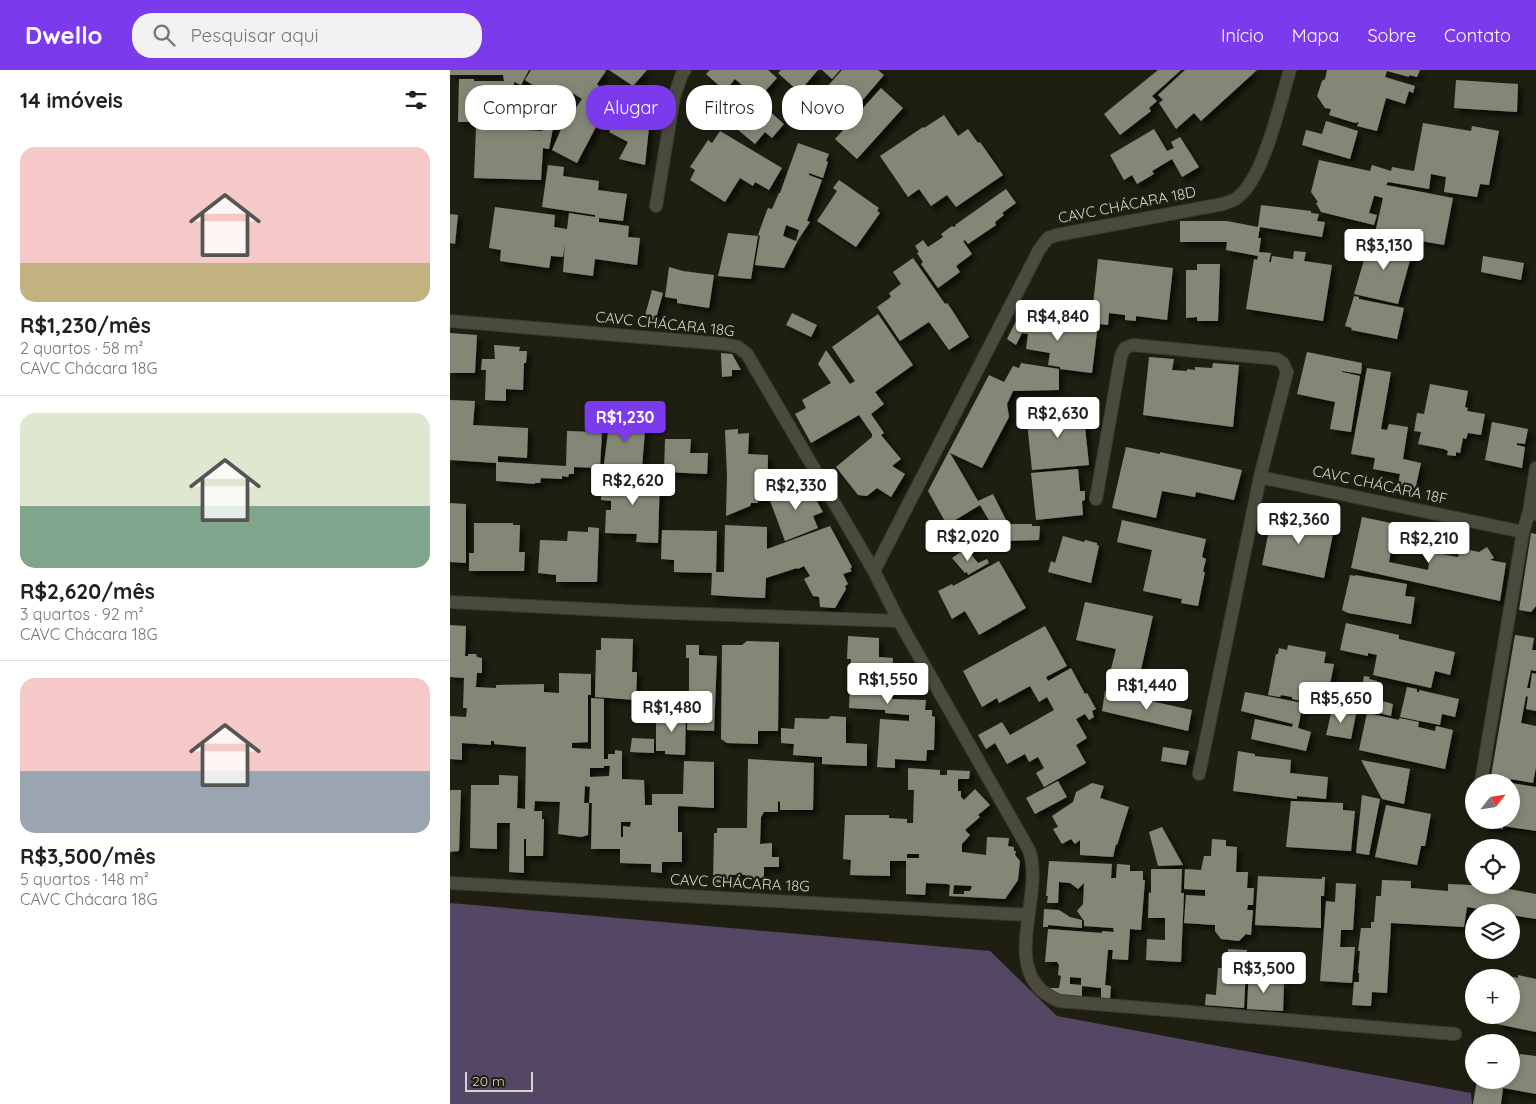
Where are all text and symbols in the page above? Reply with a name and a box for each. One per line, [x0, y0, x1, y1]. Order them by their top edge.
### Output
search box [132, 13, 482, 58]
text: Dwello [25, 20, 102, 50]
icon: search [150, 21, 178, 49]
text: Pesquisar aqui [190, 23, 319, 47]
text: Início [1221, 24, 1264, 47]
text: Mapa [1292, 24, 1339, 47]
text: Sobre [1367, 24, 1416, 47]
text: Contato [1444, 24, 1511, 47]
chip: Comprar [465, 85, 576, 130]
chip: Alugar [586, 85, 676, 130]
chip: Filtros [686, 85, 772, 130]
chip: Novo [782, 85, 863, 130]
icon: filters [402, 86, 430, 114]
text: 14 imóveis [20, 87, 123, 113]
icon: home [180, 180, 270, 270]
street label: CAVC CHÁCARA 18D [1056, 182, 1198, 227]
pin: R$3,130 [1338, 228, 1430, 271]
text: R$3,130 [1355, 235, 1413, 255]
pin: R$4,840 [1012, 300, 1104, 342]
text: R$4,840 [1027, 306, 1089, 326]
street label: CAVC CHÁCARA 18G [595, 307, 735, 340]
text: R$1,230/mês [20, 312, 151, 338]
text: 2 quartos · 58 m² [20, 338, 144, 358]
text: CAVC Chácara 18G [20, 358, 158, 378]
pin: R$2,630 [1012, 396, 1104, 439]
pin: R$1,230 [579, 400, 671, 443]
text: R$2,630 [1027, 403, 1089, 423]
text: R$1,230 [596, 407, 654, 427]
icon: home [180, 445, 270, 535]
street label: CAVC CHÁCARA 18F [1311, 461, 1449, 508]
pin: R$2,620 [587, 464, 679, 506]
pin: R$2,330 [750, 468, 842, 511]
text: R$2,620 [602, 470, 664, 490]
text: R$2,330 [765, 475, 827, 495]
pin: R$2,360 [1253, 502, 1345, 545]
text: R$2,360 [1268, 509, 1330, 529]
pin: R$2,020 [922, 520, 1014, 562]
pin: R$2,210 [1383, 522, 1475, 564]
text: R$2,020 [937, 526, 999, 546]
text: R$2,210 [1399, 528, 1459, 548]
text: R$2,620/mês [20, 578, 155, 604]
text: 3 quartos · 92 m² [20, 604, 144, 624]
text: CAVC Chácara 18G [20, 624, 158, 644]
pin: R$1,550 [842, 662, 934, 705]
pin: R$1,440 [1101, 668, 1193, 711]
text: R$1,550 [858, 669, 918, 689]
text: R$1,440 [1117, 675, 1177, 695]
pin: R$5,650 [1295, 682, 1387, 724]
text: R$5,650 [1310, 688, 1372, 708]
pin: R$1,480 [626, 690, 718, 733]
text: R$1,480 [642, 697, 702, 717]
icon: home [180, 710, 270, 800]
north arrow [1465, 774, 1520, 829]
map controls [1465, 774, 1520, 1089]
button: locate [1465, 839, 1520, 894]
text: R$3,500/mês [20, 843, 156, 869]
text: 5 quartos · 148 m² [20, 869, 149, 889]
street label: CAVC CHÁCARA 18G [670, 869, 810, 896]
text: CAVC Chácara 18G [20, 889, 158, 909]
button: layers [1465, 904, 1520, 959]
pin: R$3,500 [1218, 952, 1310, 994]
text: R$3,500 [1233, 958, 1295, 978]
button: + [1465, 969, 1520, 1024]
button: − [1465, 1034, 1520, 1089]
scale bar [465, 1069, 532, 1092]
text: 20 m [472, 1072, 505, 1090]

